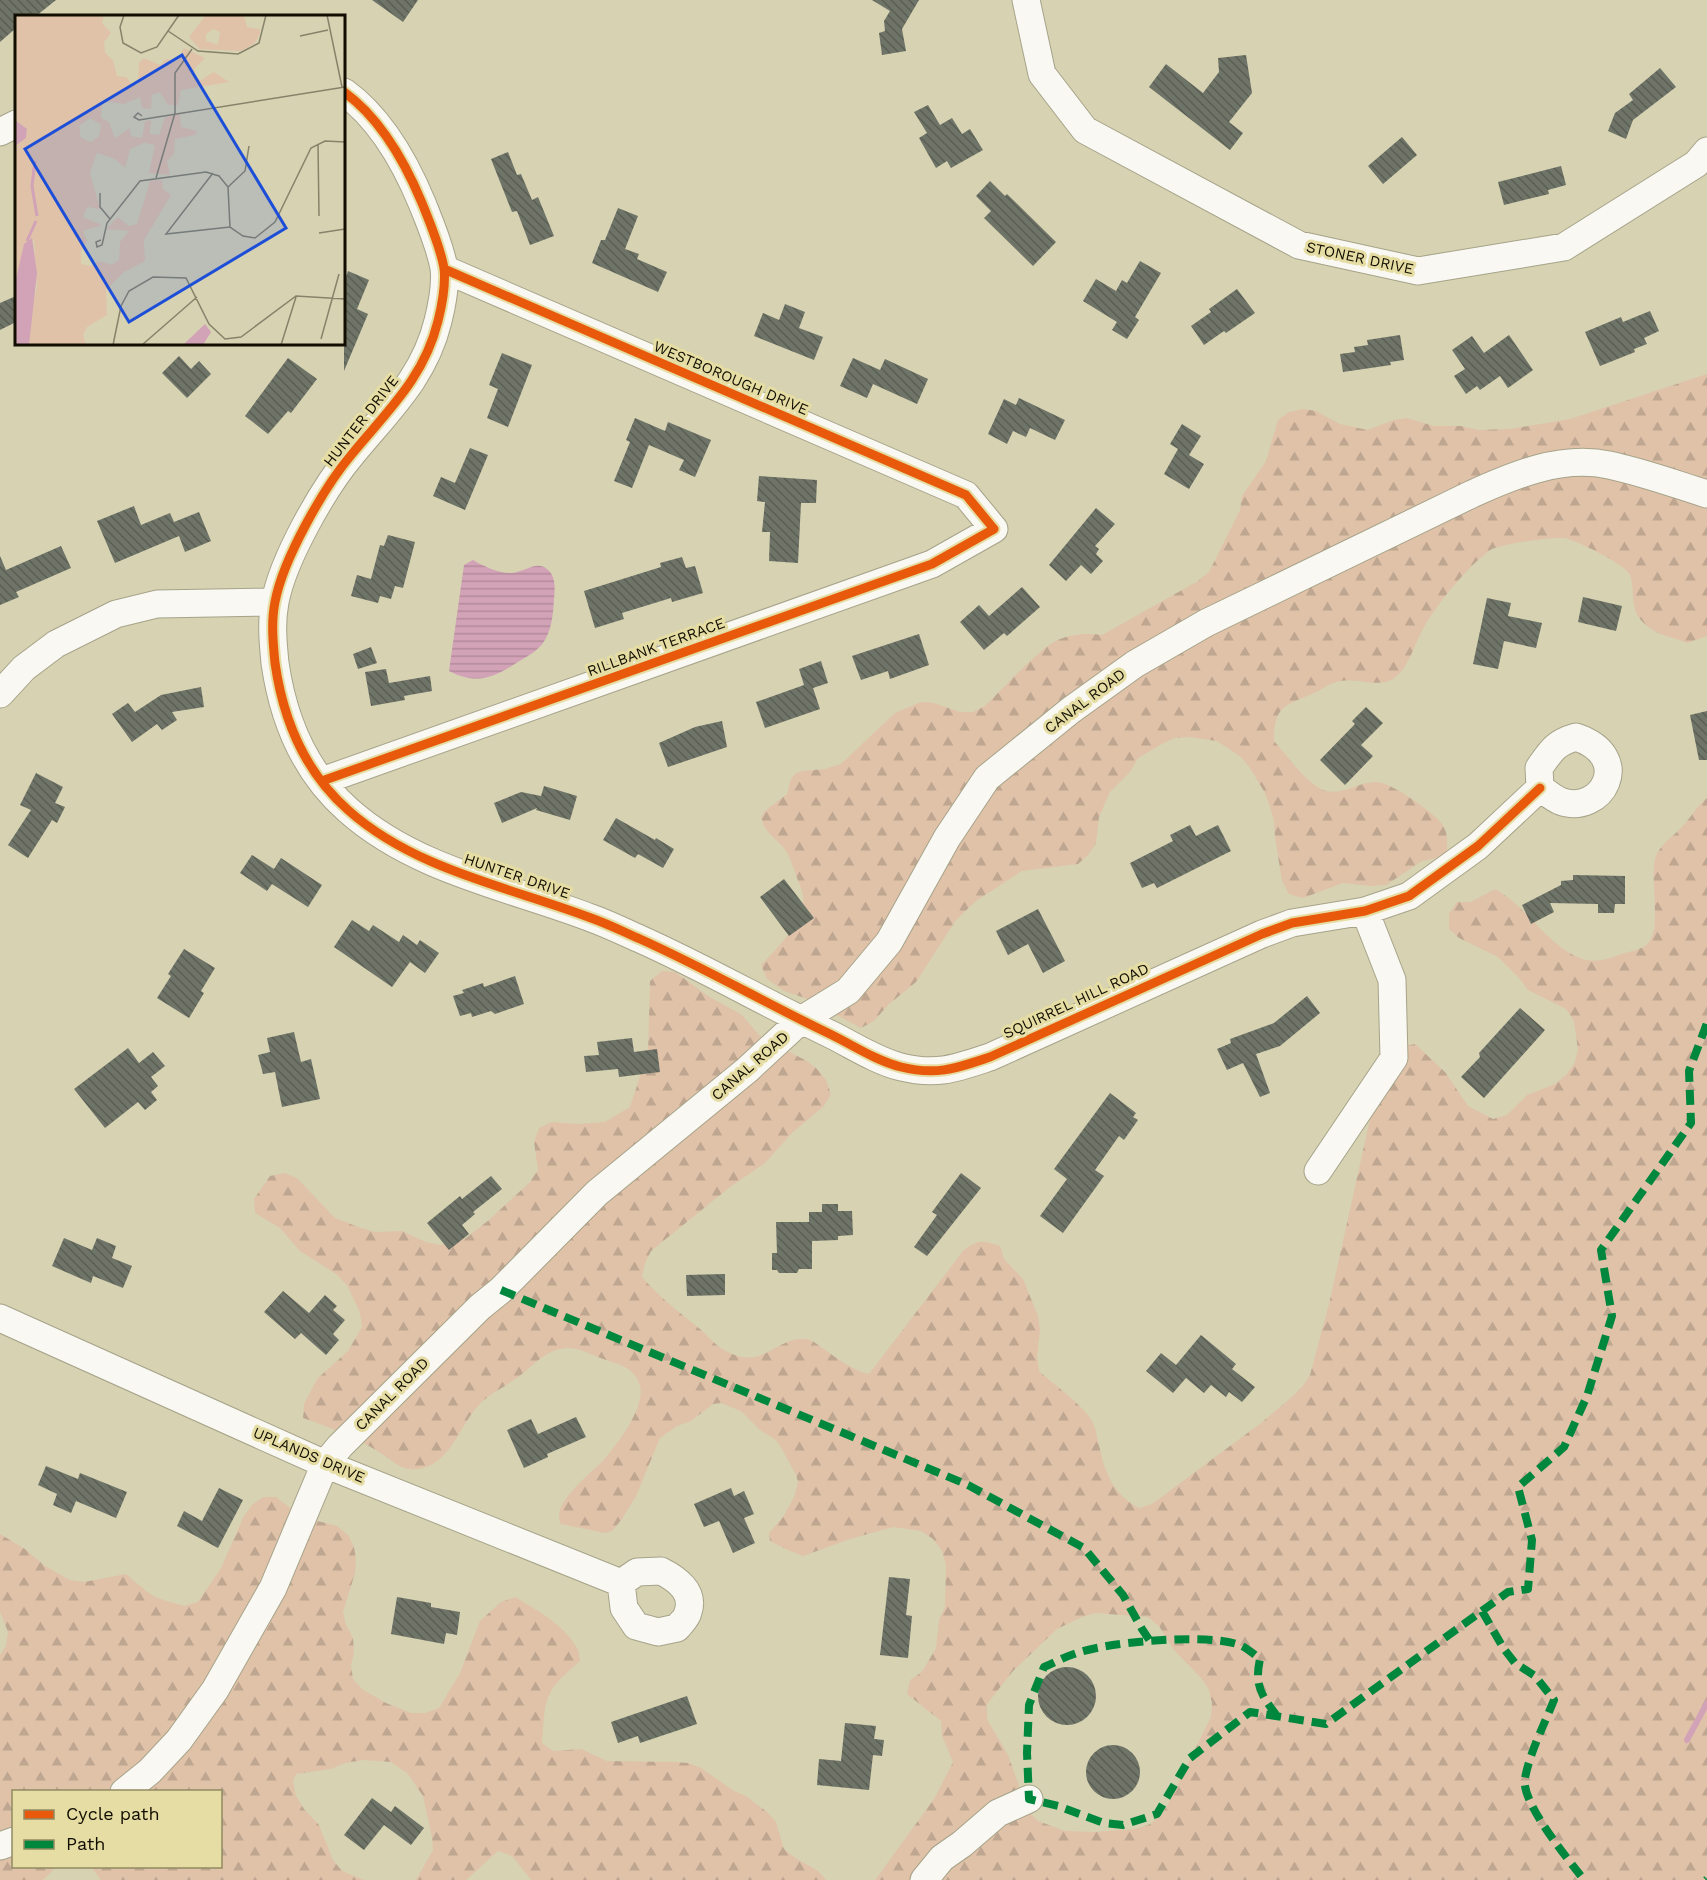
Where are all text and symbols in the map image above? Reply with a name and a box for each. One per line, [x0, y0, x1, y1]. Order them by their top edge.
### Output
inset map [15, 15, 345, 345]
street label: STONER DRIVE [1305, 238, 1415, 278]
street label: WESTBOROUGH DRIVE [651, 337, 811, 419]
street label: HUNTER DRIVE [320, 372, 402, 470]
street label: RILLBANK TERRACE [585, 614, 727, 680]
street label: CANAL ROAD [1041, 665, 1129, 737]
street label: HUNTER DRIVE [462, 849, 572, 903]
street label: SQUIRREL HILL ROAD [1000, 959, 1152, 1043]
street label: CANAL ROAD [708, 1028, 792, 1104]
street label: CANAL ROAD [352, 1354, 432, 1434]
street label: UPLANDS DRIVE [250, 1423, 368, 1487]
legend [12, 1790, 222, 1868]
text: Cycle path [66, 1803, 160, 1824]
text: Path [66, 1833, 106, 1854]

